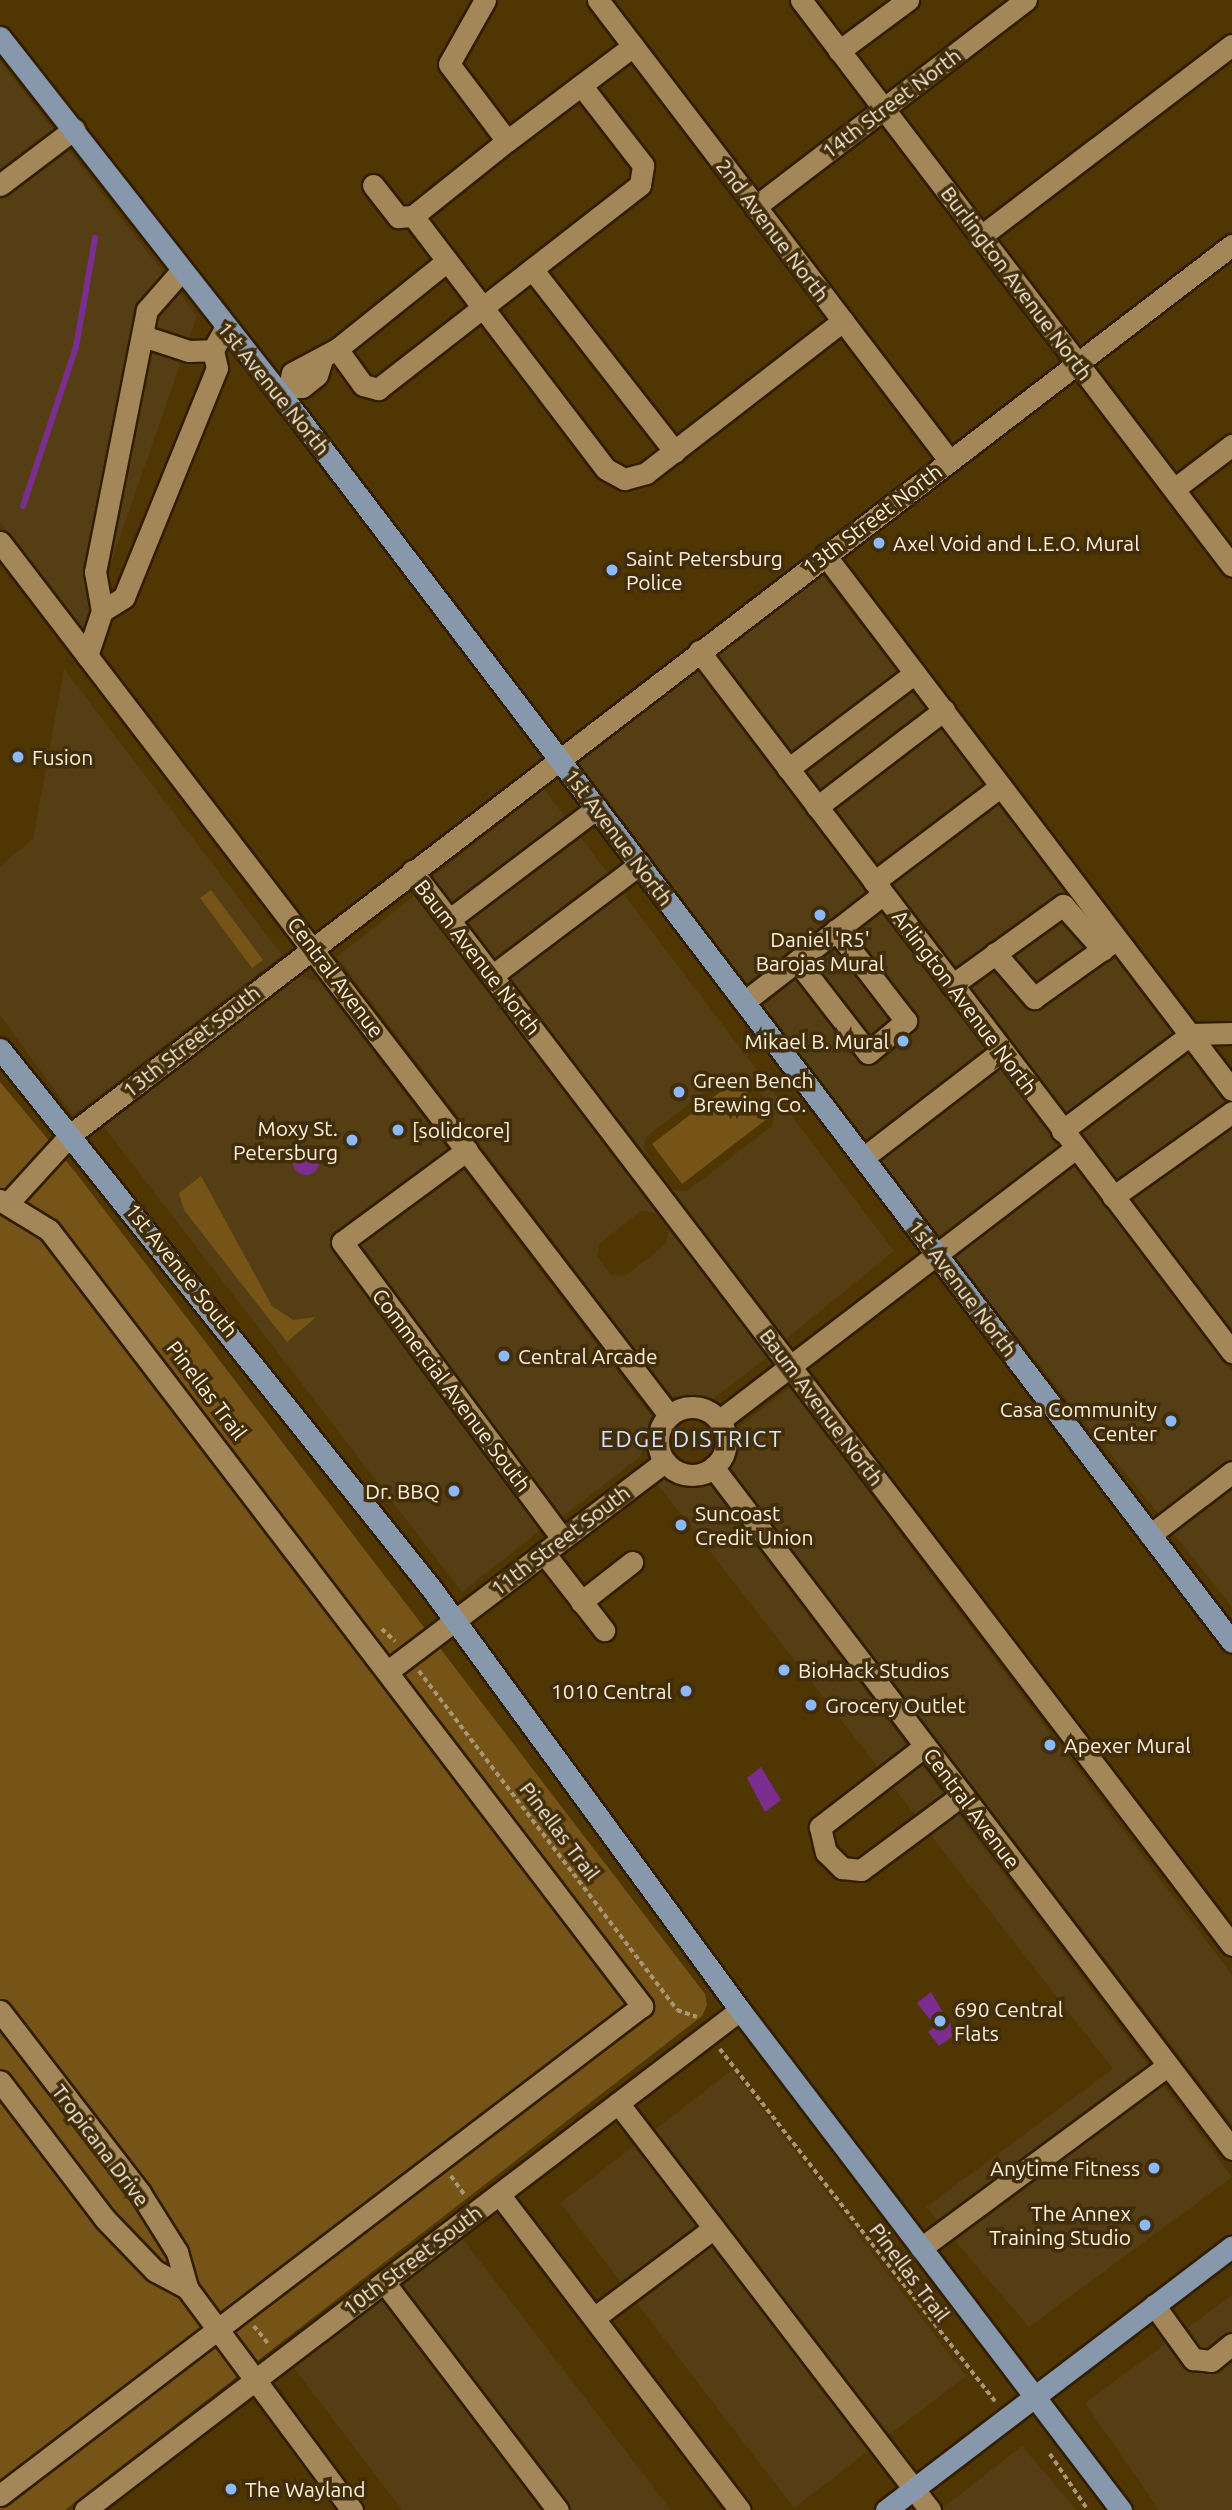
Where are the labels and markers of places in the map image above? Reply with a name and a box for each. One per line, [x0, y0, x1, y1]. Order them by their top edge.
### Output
place label: Axel Void and L.E.O. Mural [893, 530, 1140, 556]
marker: Axel Void and L.E.O. Mural [871, 535, 887, 551]
place label: Saint Petersburg Police [626, 545, 783, 595]
marker: Saint Petersburg Police [604, 562, 620, 578]
place label: Fusion [32, 744, 93, 770]
marker: Fusion [10, 749, 26, 765]
marker: Daniel 'R5' Barojas Mural [812, 907, 828, 923]
place label: Daniel 'R5' Barojas Mural [756, 926, 884, 976]
place label: Mikael B. Mural [745, 1028, 889, 1054]
marker: Mikael B. Mural [895, 1033, 911, 1049]
place label: Green Bench Brewing Co. [693, 1067, 814, 1117]
marker: Green Bench Brewing Co. [671, 1084, 687, 1100]
place label: Moxy St. Petersburg [233, 1115, 338, 1165]
place label: [solidcore] [412, 1117, 511, 1143]
marker: [solidcore] [390, 1122, 406, 1138]
marker: Moxy St. Petersburg [344, 1132, 360, 1148]
place label: Central Arcade [518, 1343, 658, 1369]
marker: Central Arcade [496, 1348, 512, 1364]
place label: Casa Community Center [1000, 1396, 1157, 1446]
marker: Casa Community Center [1163, 1413, 1179, 1429]
place label: Dr. BBQ [365, 1478, 440, 1504]
marker: Dr. BBQ [446, 1483, 462, 1499]
place label: Suncoast Credit Union [695, 1500, 814, 1550]
marker: Suncoast Credit Union [673, 1517, 689, 1533]
place label: BioHack Studios [798, 1657, 949, 1683]
marker: BioHack Studios [776, 1662, 792, 1678]
place label: 1010 Central [551, 1678, 672, 1704]
marker: 1010 Central [678, 1683, 694, 1699]
place label: Grocery Outlet [825, 1692, 966, 1718]
marker: Grocery Outlet [803, 1697, 819, 1713]
place label: Apexer Mural [1064, 1732, 1191, 1758]
marker: Apexer Mural [1042, 1737, 1058, 1753]
place label: 690 Central Flats [954, 1996, 1063, 2046]
marker: 690 Central Flats [932, 2013, 948, 2029]
place label: Anytime Fitness [990, 2155, 1140, 2181]
marker: Anytime Fitness [1146, 2160, 1162, 2176]
place label: The Annex Training Studio [989, 2200, 1131, 2250]
marker: The Annex Training Studio [1137, 2217, 1153, 2233]
place label: The Wayland [245, 2476, 366, 2502]
marker: The Wayland [223, 2481, 239, 2497]

